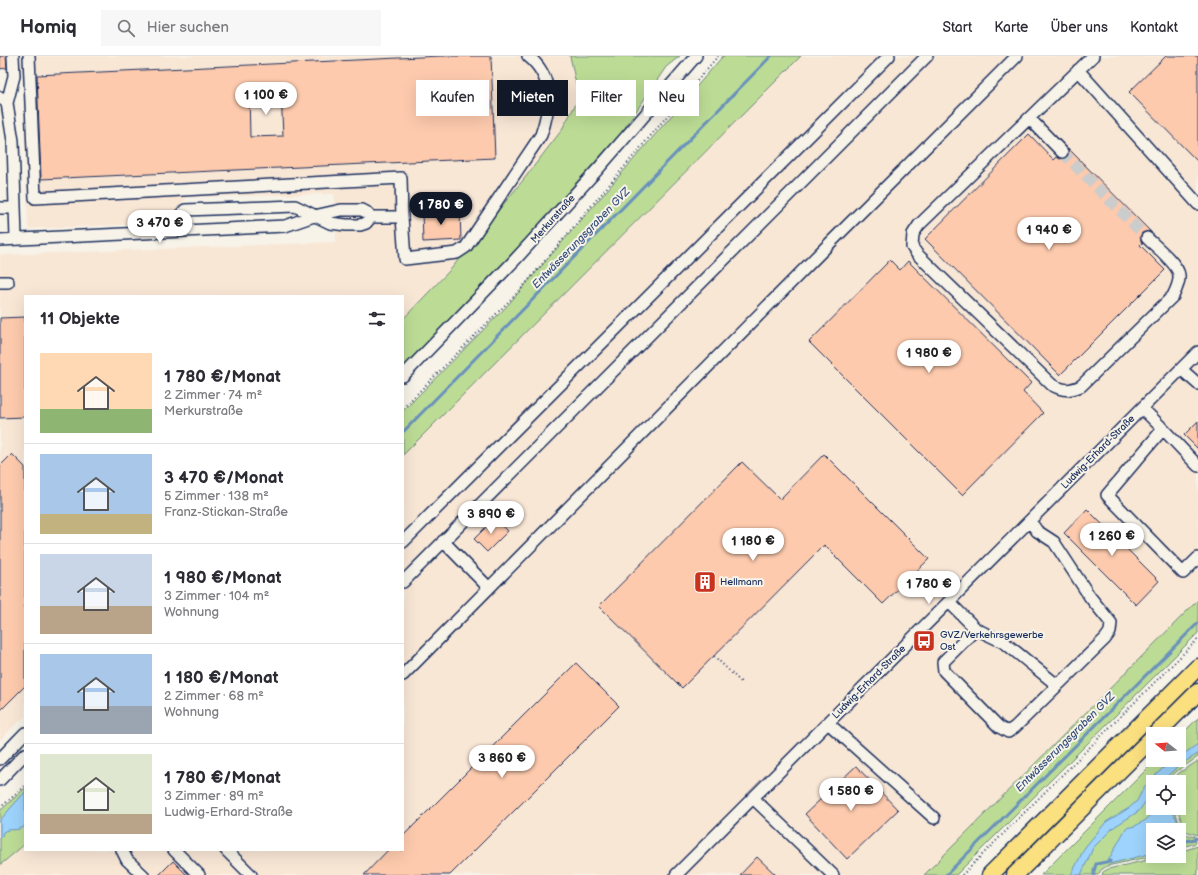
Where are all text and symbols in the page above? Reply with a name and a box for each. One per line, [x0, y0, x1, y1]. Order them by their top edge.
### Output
search box [101, 10, 381, 46]
text: Homiq [20, 16, 77, 39]
icon: search [115, 17, 137, 39]
text: Hier suchen [147, 18, 229, 37]
text: Start [942, 19, 972, 36]
text: Karte [994, 19, 1028, 36]
text: Über uns [1050, 19, 1108, 36]
text: Kontakt [1130, 19, 1178, 36]
chip: Kaufen [416, 80, 489, 116]
chip: Mieten [497, 80, 568, 116]
chip: Filter [576, 80, 636, 116]
chip: Neu [644, 80, 699, 116]
pin: 1 100 € [229, 82, 303, 116]
text: 1 100 € [244, 87, 288, 103]
water label: Entwässerungsgraben GVZ [529, 184, 633, 291]
pin: 1 780 € [404, 192, 478, 226]
street label: Merkurstraße [528, 192, 578, 246]
text: 1 780 € [418, 197, 464, 213]
pin: 3 470 € [123, 210, 197, 244]
text: 3 470 € [136, 215, 184, 231]
pin: 1 940 € [1012, 217, 1086, 251]
text: 1 940 € [1026, 222, 1072, 238]
icon: filters [366, 308, 388, 330]
text: 11 Objekte [40, 309, 120, 329]
pin: 1 980 € [892, 340, 966, 374]
text: 1 980 € [906, 345, 952, 361]
text: 1 780 €/Monat [164, 367, 281, 387]
icon: home [72, 369, 120, 417]
text: 2 Zimmer · 74 m² [164, 387, 262, 403]
text: Merkurstraße [164, 403, 243, 419]
street label: Ludwig-Erhard-Straße [1059, 413, 1137, 491]
text: 3 470 €/Monat [164, 468, 283, 488]
icon: home [72, 470, 120, 518]
text: 5 Zimmer · 138 m² [164, 488, 269, 504]
pin: 3 890 € [454, 501, 528, 535]
text: Franz-Stickan-Straße [164, 504, 288, 520]
text: 3 890 € [467, 506, 515, 522]
pin: 1 260 € [1075, 523, 1149, 557]
pin: 1 180 € [716, 528, 790, 562]
text: 1 260 € [1089, 528, 1135, 544]
text: 1 180 € [731, 533, 775, 549]
text: 1 980 €/Monat [164, 568, 281, 588]
building icon: Hellmann [692, 569, 718, 595]
icon: home [72, 570, 120, 618]
pin: 1 780 € [892, 571, 966, 605]
place label: Hellmann [720, 576, 763, 588]
text: 1 780 € [906, 576, 952, 592]
text: 3 Zimmer · 104 m² [164, 588, 269, 604]
text: Wohnung [164, 604, 219, 620]
bus stop icon: GVZ/Verkehrsgewerbe Ost [911, 628, 937, 654]
place label: GVZ/Verkehrsgewerbe Ost [940, 629, 1044, 653]
street label: Ludwig-Erhard-Straße [830, 643, 908, 721]
text: 1 180 €/Monat [164, 668, 279, 688]
icon: home [72, 670, 120, 718]
text: 2 Zimmer · 68 m² [164, 688, 264, 704]
water label: Entwässerungsgraben GVZ [1013, 689, 1118, 794]
text: Wohnung [164, 704, 219, 720]
north arrow [1146, 727, 1186, 767]
map controls [1146, 727, 1186, 863]
pin: 3 860 € [465, 745, 539, 779]
text: 3 860 € [478, 750, 526, 766]
text: 1 780 €/Monat [164, 768, 281, 788]
icon: home [72, 770, 120, 818]
button: locate [1146, 775, 1186, 815]
pin: 1 580 € [814, 778, 888, 812]
text: 1 580 € [828, 783, 874, 799]
text: 3 Zimmer · 89 m² [164, 788, 264, 804]
text: Ludwig-Erhard-Straße [164, 804, 293, 820]
button: layers [1146, 823, 1186, 863]

